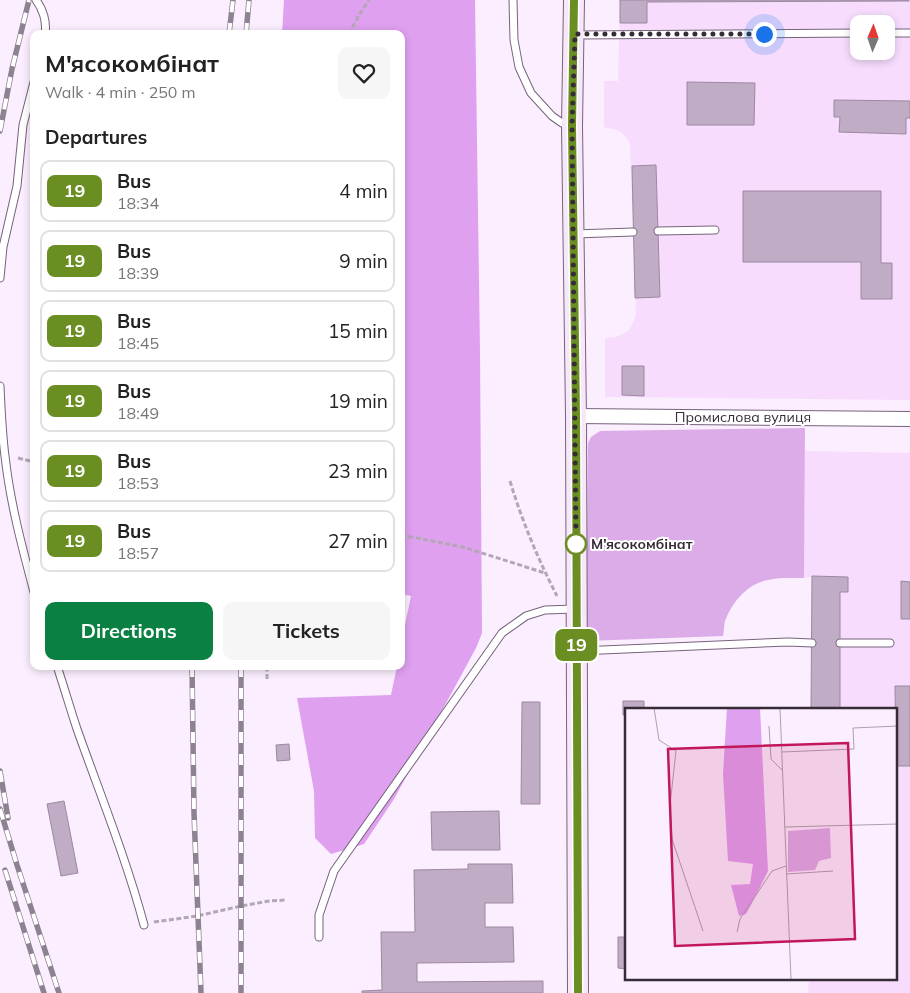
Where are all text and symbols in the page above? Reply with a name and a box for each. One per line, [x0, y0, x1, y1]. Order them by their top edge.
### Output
north arrow [850, 15, 895, 60]
map controls [850, 15, 895, 60]
your location [752, 22, 777, 47]
button: heart [338, 47, 390, 99]
text: М'ясокомбінат [45, 48, 219, 78]
text: Walk · 4 min · 250 m [45, 82, 196, 102]
text: Departures [45, 125, 147, 149]
text: Bus [117, 169, 151, 193]
text: 19 [64, 179, 85, 202]
text: 4 min [339, 179, 388, 203]
text: 18:34 [117, 193, 159, 213]
text: Bus [117, 239, 151, 263]
text: 19 [64, 249, 85, 272]
text: 9 min [339, 249, 388, 273]
text: 18:39 [117, 263, 159, 283]
text: Bus [117, 309, 151, 333]
text: 19 [64, 319, 85, 342]
text: 15 min [328, 319, 388, 343]
text: 18:45 [117, 333, 159, 353]
text: Bus [117, 379, 151, 403]
text: 19 [64, 389, 85, 412]
text: 19 min [328, 389, 388, 413]
text: 18:49 [117, 403, 159, 423]
street label: Промислова вулиця [675, 408, 811, 426]
text: Bus [117, 449, 151, 473]
text: 19 [64, 459, 85, 482]
text: 23 min [328, 459, 388, 483]
text: 18:53 [117, 473, 159, 493]
text: Bus [117, 519, 151, 543]
text: 19 [64, 529, 85, 552]
text: 27 min [328, 529, 388, 553]
marker: М'ясокомбінат [565, 533, 587, 555]
place label: М'ясокомбінат [591, 535, 693, 553]
text: 18:57 [117, 543, 159, 563]
button: Directions [45, 602, 213, 660]
button: Tickets [223, 602, 390, 660]
line badge: 19 [554, 629, 598, 661]
text: 19 [565, 633, 587, 656]
inset map [625, 708, 898, 980]

